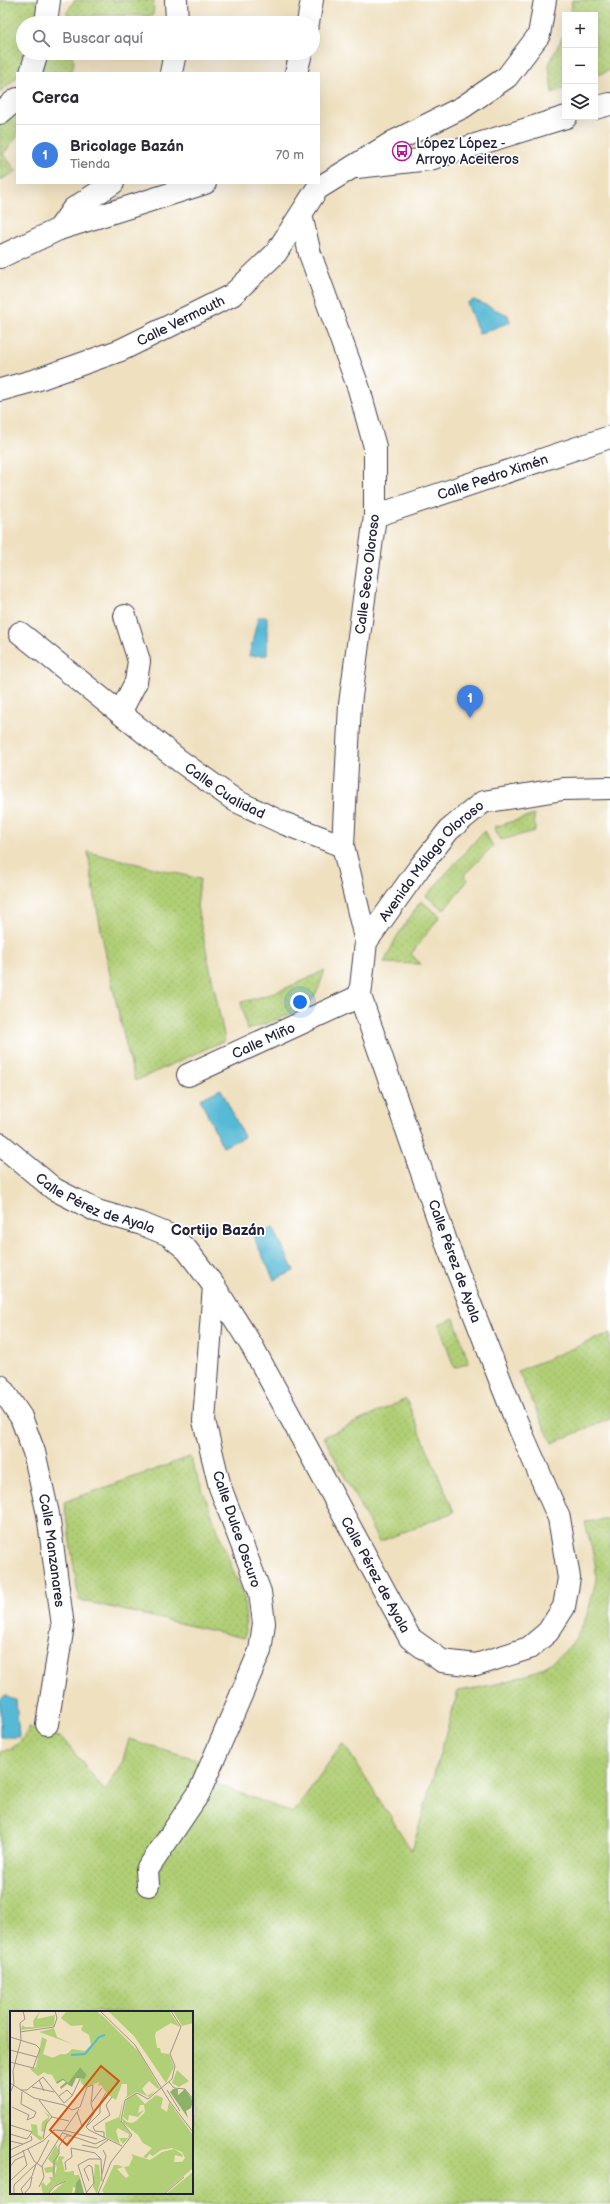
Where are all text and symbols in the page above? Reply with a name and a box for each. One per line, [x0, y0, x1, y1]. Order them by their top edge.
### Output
map controls [562, 12, 598, 120]
button: + [562, 12, 598, 48]
search box [16, 16, 320, 60]
icon: search [30, 27, 52, 49]
text: Buscar aquí [62, 29, 143, 48]
button: − [562, 48, 598, 84]
button: layers [562, 84, 598, 120]
text: Cerca [32, 88, 79, 108]
place label: López López - Arroyo Aceiteros [416, 135, 519, 168]
text: Bricolage Bazán [70, 137, 184, 156]
bus stop icon: López López - Arroyo Aceiteros [391, 140, 413, 162]
text: 1 [42, 147, 48, 163]
text: 70 m [276, 147, 304, 163]
text: Tienda [70, 156, 110, 172]
street label: Calle Vermouth [134, 292, 228, 350]
street label: Calle Pedro Ximén [435, 450, 550, 503]
street label: Calle Seco Oloroso [352, 513, 383, 635]
pin: 1 [457, 685, 483, 718]
street label: Calle Cualidad [181, 759, 268, 822]
street label: Avenida Málaga Oloroso [376, 797, 487, 925]
your location [290, 992, 310, 1012]
street label: Calle Miño [229, 1019, 298, 1063]
street label: Calle Pérez de Ayala [32, 1169, 158, 1237]
street label: Calle Pérez de Ayala [424, 1197, 485, 1325]
district label: Cortijo Bazán [171, 1221, 265, 1240]
street label: Calle Dulce Oscuro [209, 1469, 264, 1590]
street label: Calle Manzanares [35, 1492, 68, 1608]
street label: Calle Pérez de Ayala [337, 1514, 414, 1636]
inset map [10, 2011, 193, 2194]

